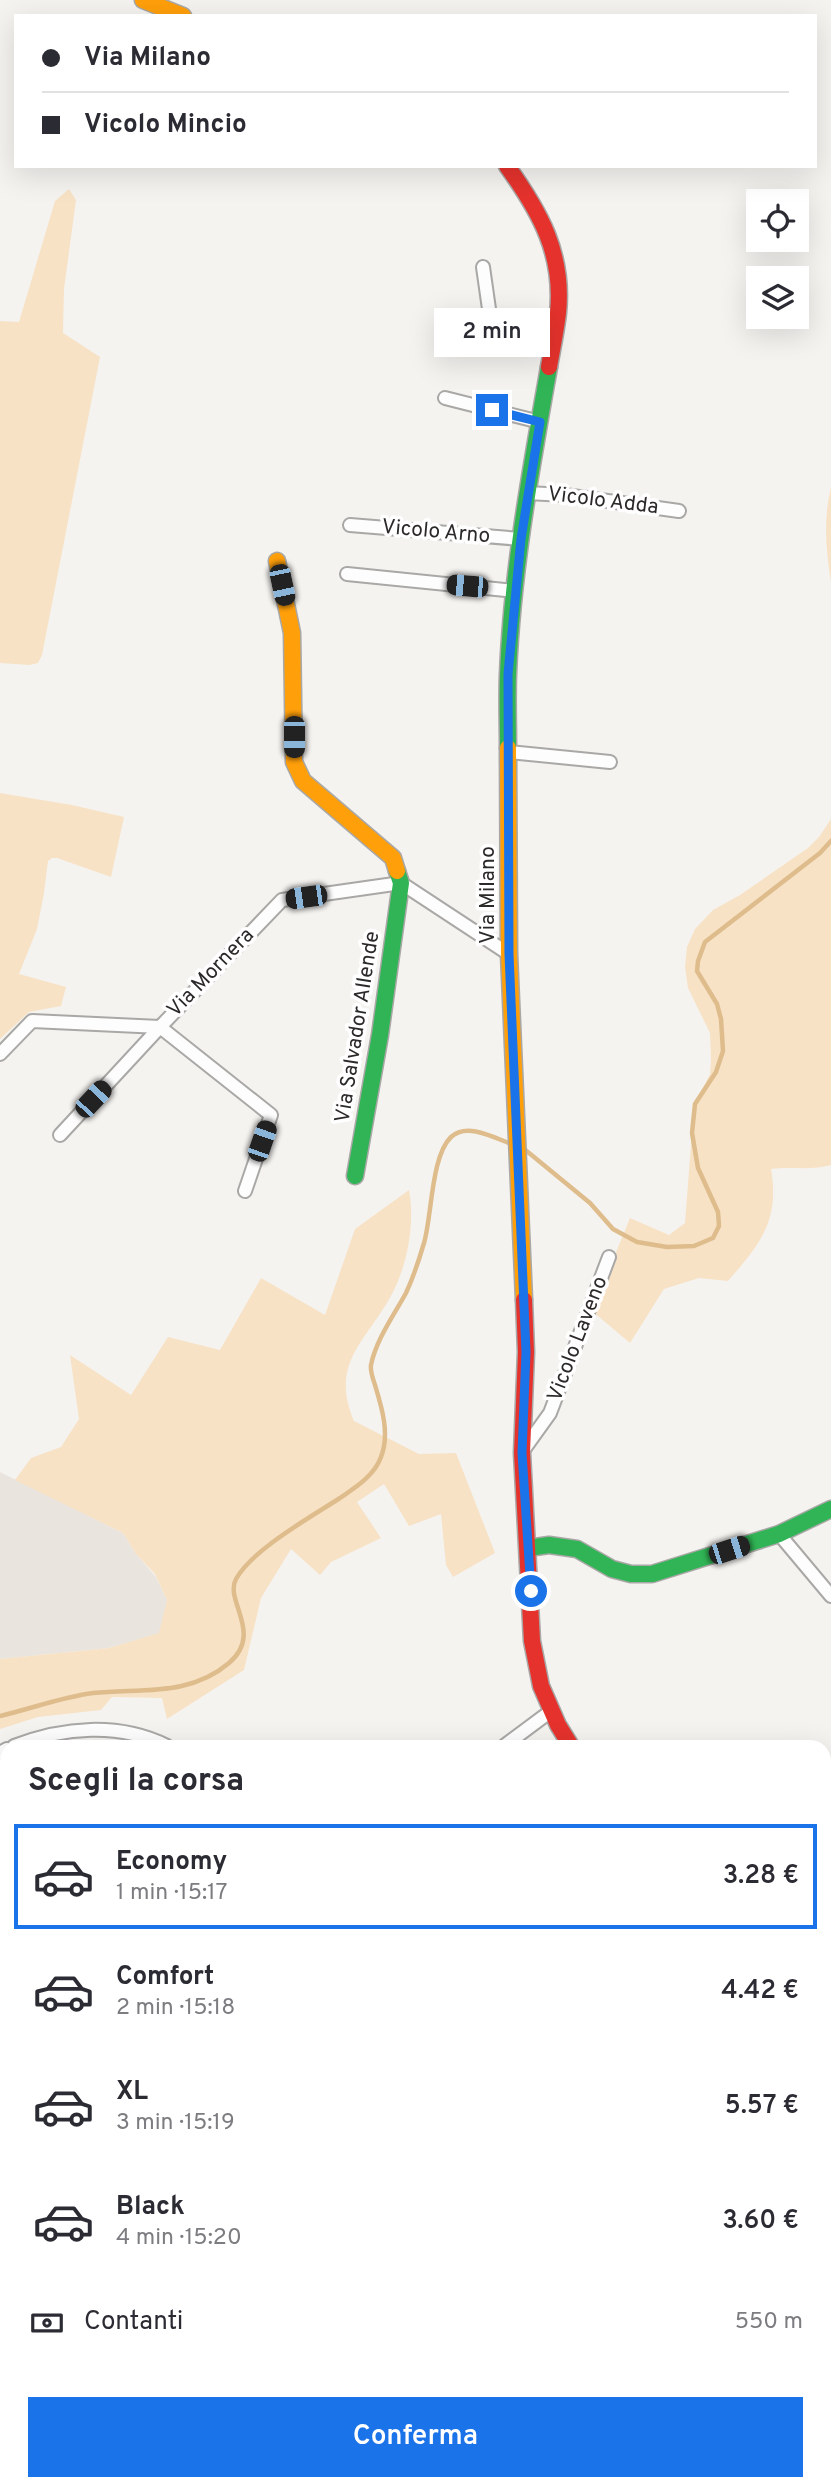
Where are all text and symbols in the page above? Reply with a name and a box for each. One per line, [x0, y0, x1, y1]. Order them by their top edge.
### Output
text: Via Milano [84, 42, 211, 75]
text: Vicolo Mincio [84, 109, 247, 142]
map controls [746, 189, 809, 329]
button: locate [746, 189, 809, 252]
button: layers [746, 266, 809, 329]
callout: 2 min [434, 308, 550, 358]
text: 2 min [462, 318, 522, 347]
route end [476, 394, 508, 426]
street label: Vicolo Adda [546, 481, 660, 521]
street label: Vicolo Arno [381, 514, 491, 550]
car [268, 562, 297, 608]
car [446, 574, 489, 598]
car [284, 716, 305, 758]
street label: Via Milano [475, 846, 502, 944]
car [284, 884, 329, 910]
street label: Via Mornera [162, 923, 260, 1023]
street label: Via Salvador Allende [330, 929, 386, 1125]
car [71, 1076, 116, 1122]
car [246, 1118, 279, 1164]
street label: Vicolo Laveno [542, 1272, 614, 1406]
car [706, 1534, 753, 1566]
route start [515, 1575, 547, 1607]
text: Scegli la corsa [28, 1762, 244, 1802]
icon: car [32, 1845, 95, 1908]
text: Economy [116, 1846, 227, 1879]
text: 3.28 € [723, 1860, 799, 1893]
text: 1 min · 15:17 [116, 1879, 228, 1908]
icon: car [32, 1960, 95, 2023]
text: Comfort [116, 1961, 214, 1994]
text: 4.42 € [721, 1975, 799, 2008]
text: 2 min · 15:18 [116, 1994, 235, 2023]
icon: car [32, 2075, 95, 2138]
text: XL [116, 2076, 148, 2109]
text: 5.57 € [725, 2090, 799, 2123]
text: 3 min · 15:19 [116, 2109, 235, 2138]
icon: car [32, 2190, 95, 2253]
text: Black [116, 2191, 185, 2224]
text: 3.60 € [722, 2205, 799, 2238]
text: 4 min · 15:20 [116, 2224, 242, 2253]
icon: cash [28, 2304, 66, 2342]
text: Contanti [84, 2306, 183, 2339]
text: 550 m [735, 2308, 803, 2337]
button: Conferma [28, 2397, 803, 2477]

